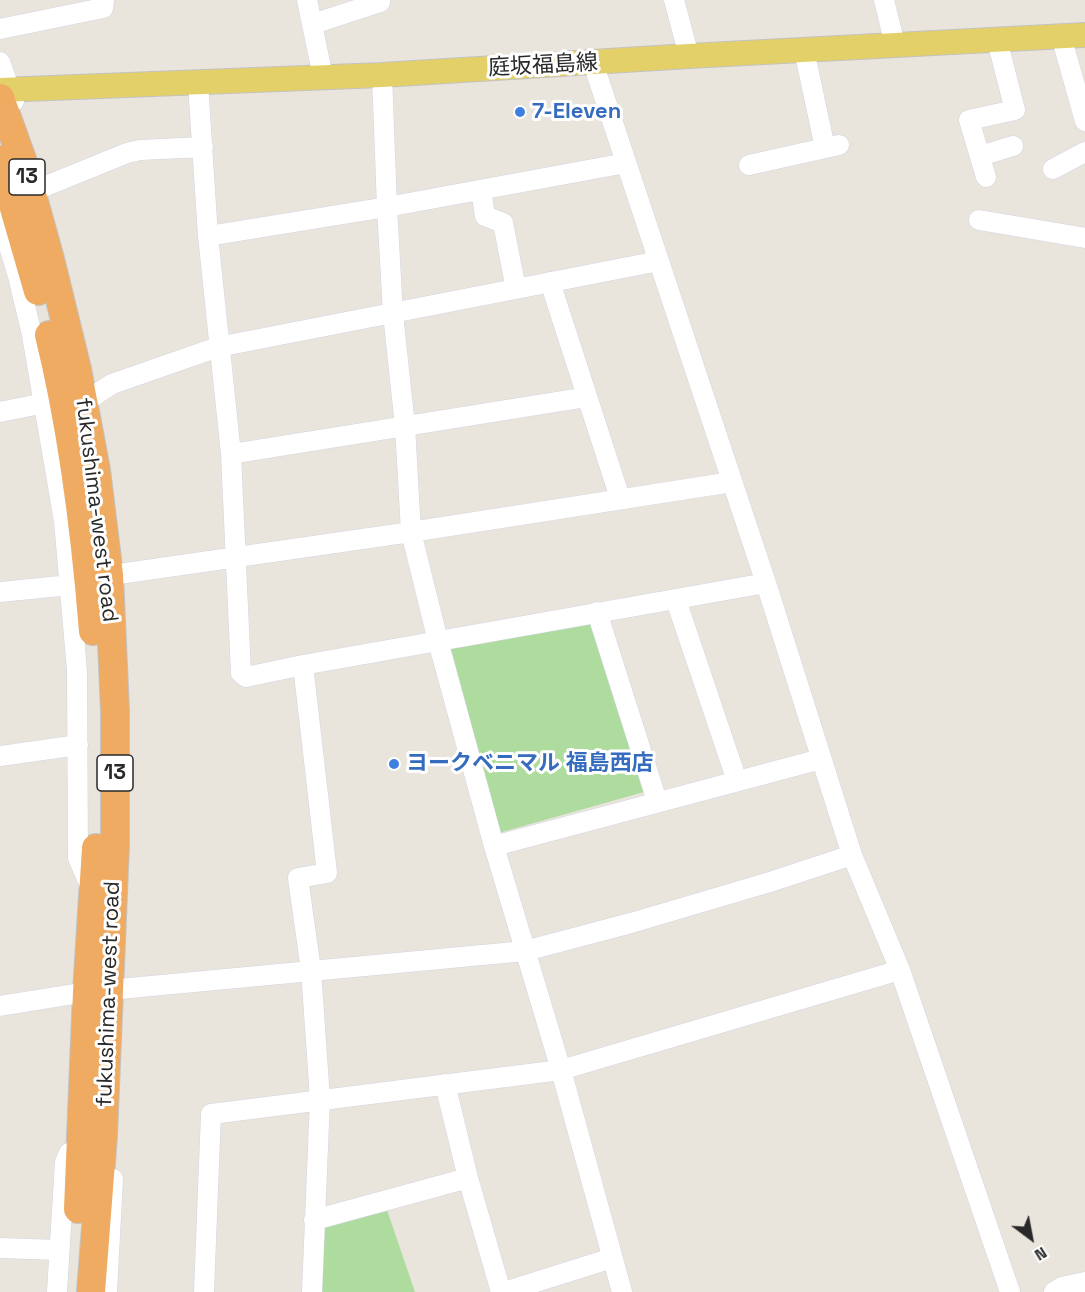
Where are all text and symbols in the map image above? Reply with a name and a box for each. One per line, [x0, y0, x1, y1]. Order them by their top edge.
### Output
street label: 庭坂福島線 [487, 50, 599, 82]
place label: 7-Eleven [532, 99, 621, 125]
marker: 7-Eleven [513, 105, 527, 119]
road number: 13 [9, 159, 45, 195]
street label: fukushima-west road [69, 396, 123, 624]
place label: ヨークベニマル 福島西店 [406, 751, 654, 777]
road number: 13 [97, 755, 133, 791]
marker: ヨークベニマル 福島西店 [387, 757, 401, 771]
street label: fukushima-west road [92, 881, 126, 1107]
north arrow [1001, 1208, 1061, 1268]
text: N [1031, 1242, 1051, 1265]

